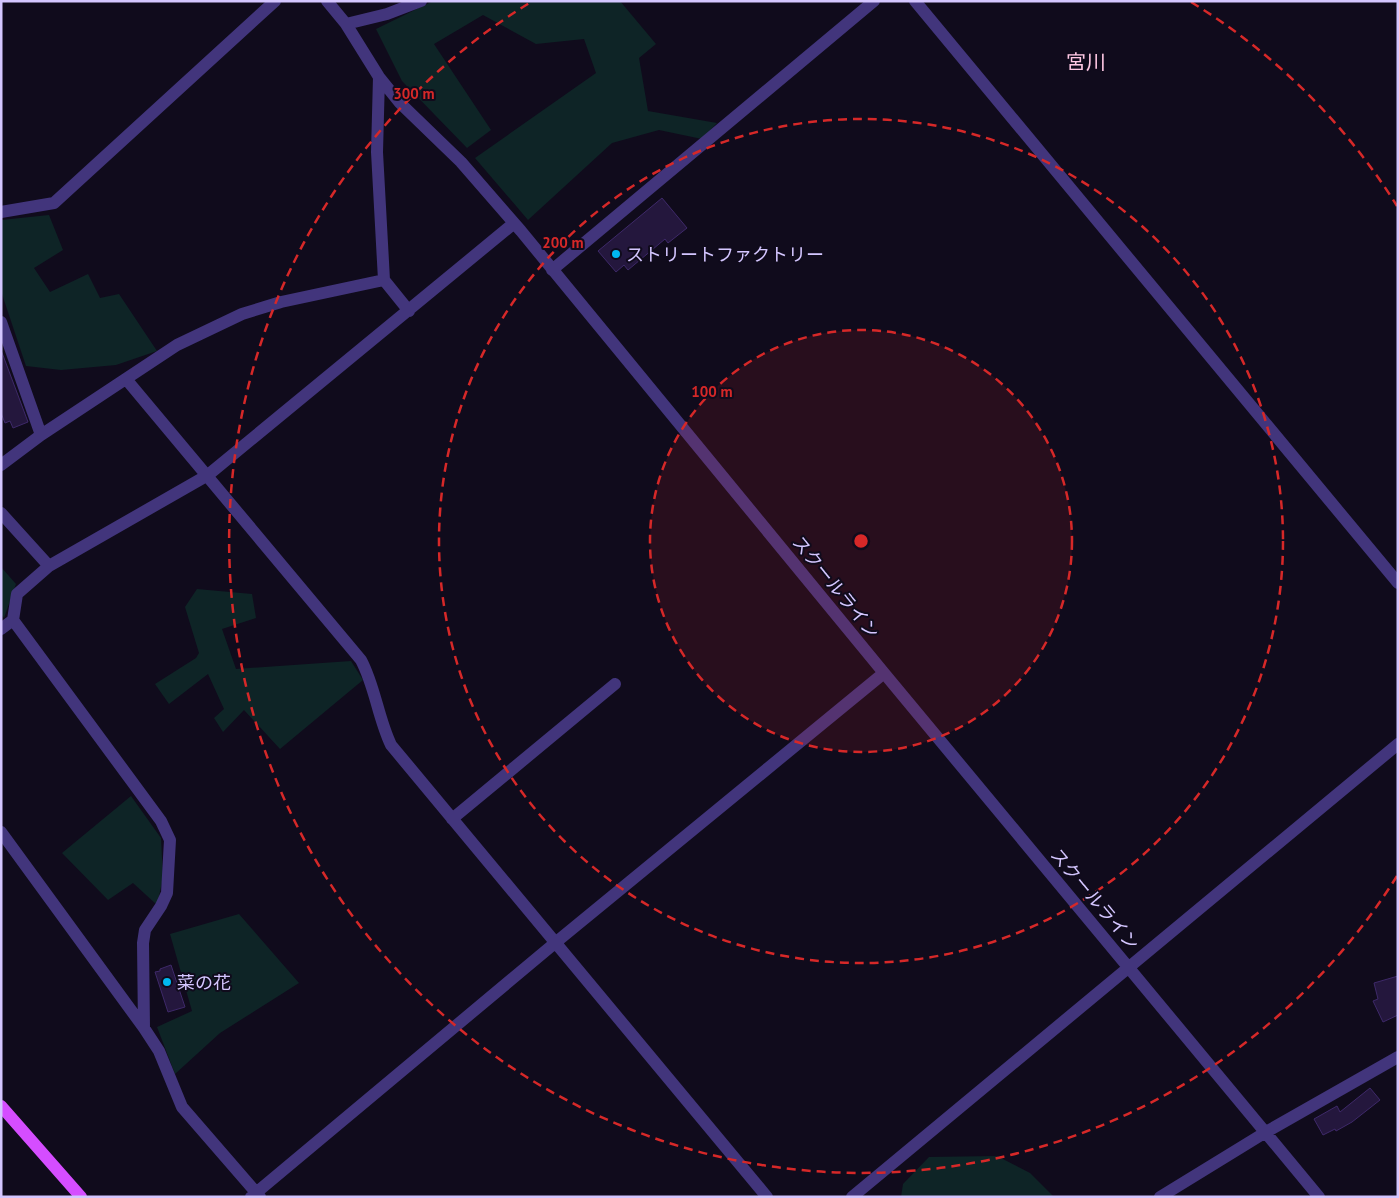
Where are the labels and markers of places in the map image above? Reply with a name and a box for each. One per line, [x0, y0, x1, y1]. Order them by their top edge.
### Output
place label: ストリートファクトリー [626, 243, 824, 266]
marker: ストリートファクトリー [610, 248, 622, 260]
centre of rings [852, 532, 870, 550]
place label: 菜の花 [177, 971, 231, 994]
marker: 菜の花 [161, 976, 173, 988]

